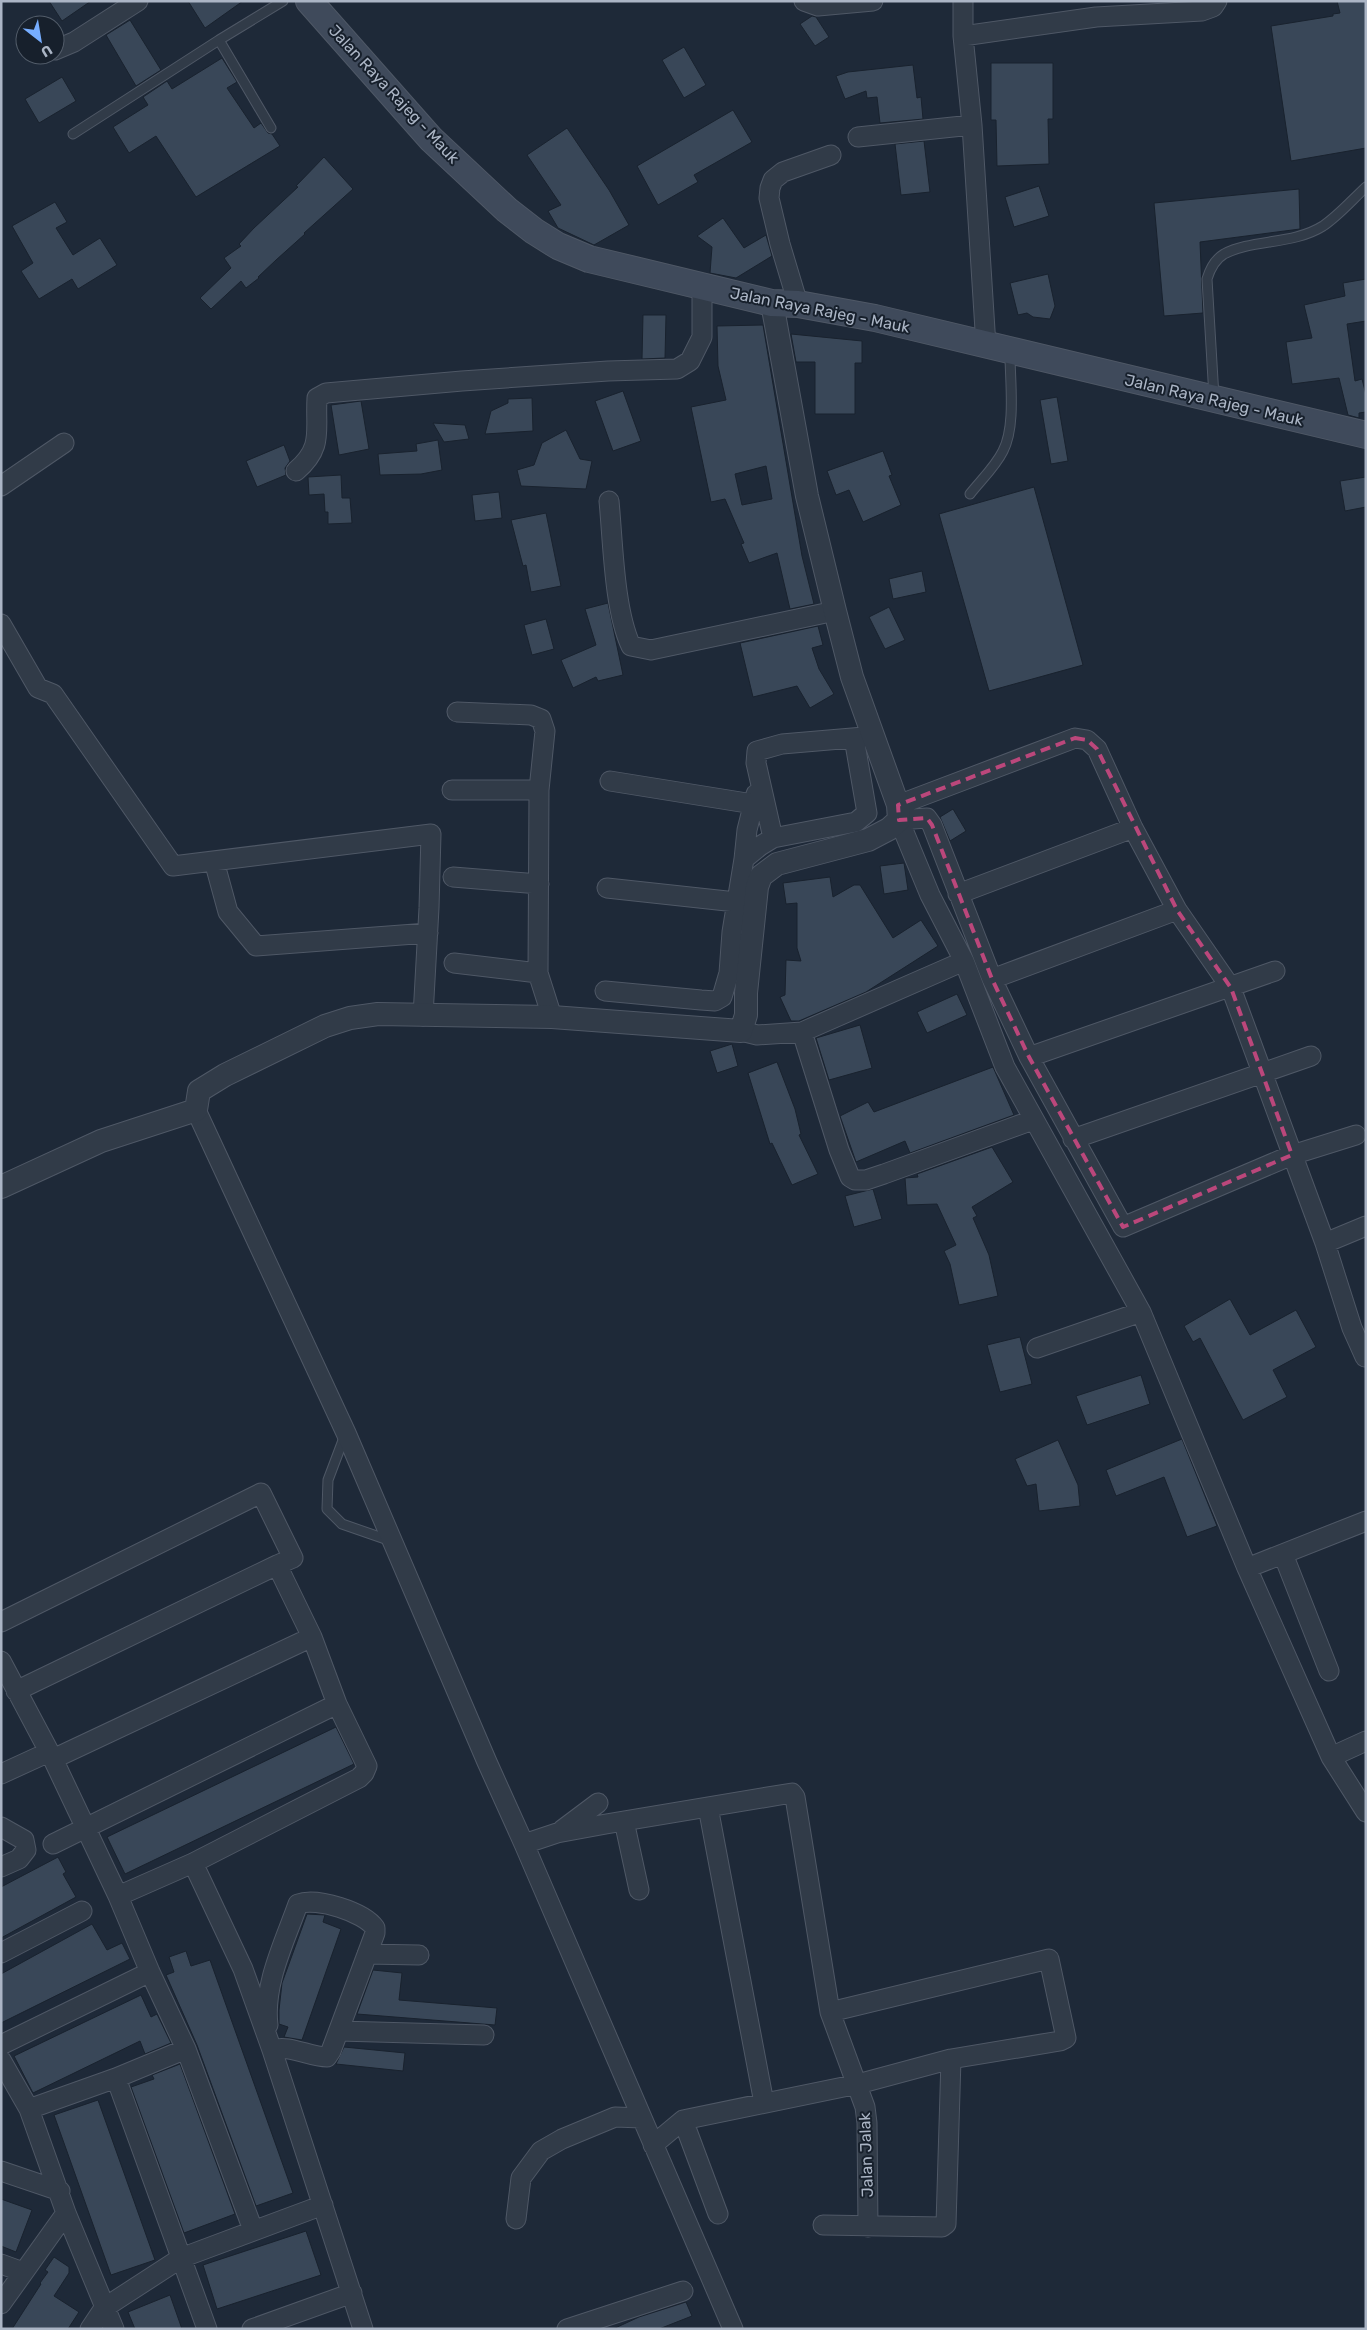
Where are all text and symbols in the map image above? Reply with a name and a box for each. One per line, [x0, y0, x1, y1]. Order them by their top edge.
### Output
north arrow [15, 15, 65, 65]
street label: Jalan Raya Rajeg - Mauk [325, 21, 464, 168]
text: U [38, 41, 55, 61]
street label: Jalan Raya Rajeg - Mauk [729, 283, 912, 337]
street label: Jalan Raya Rajeg - Mauk [1123, 370, 1306, 430]
street label: Jalan Jalak [855, 2111, 877, 2198]

